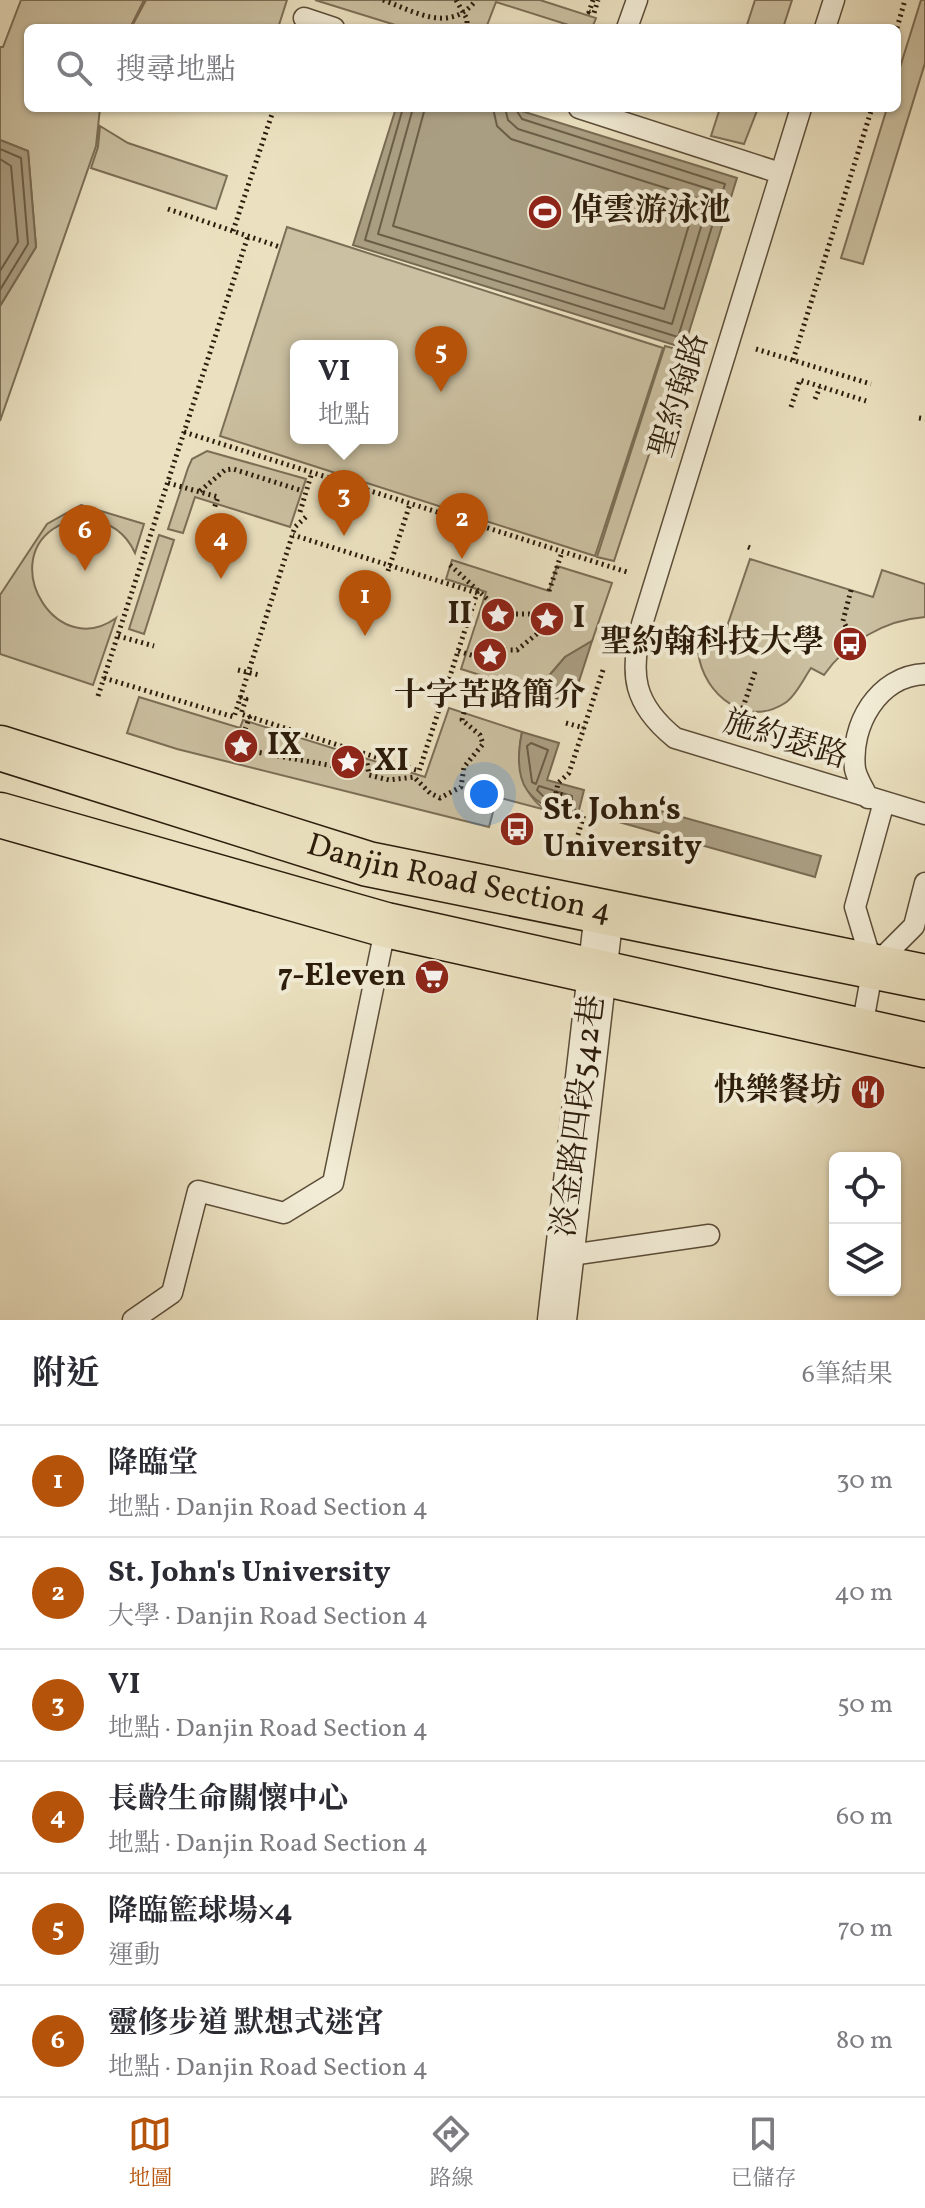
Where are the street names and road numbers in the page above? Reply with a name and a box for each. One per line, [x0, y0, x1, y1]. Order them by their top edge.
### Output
street label: 聖約翰路 [641, 328, 721, 464]
street label: 施約瑟路 [717, 701, 853, 781]
street label: Danjin Road Section 4 [301, 824, 615, 935]
street label: 淡金路四段542巷 [543, 992, 617, 1240]

